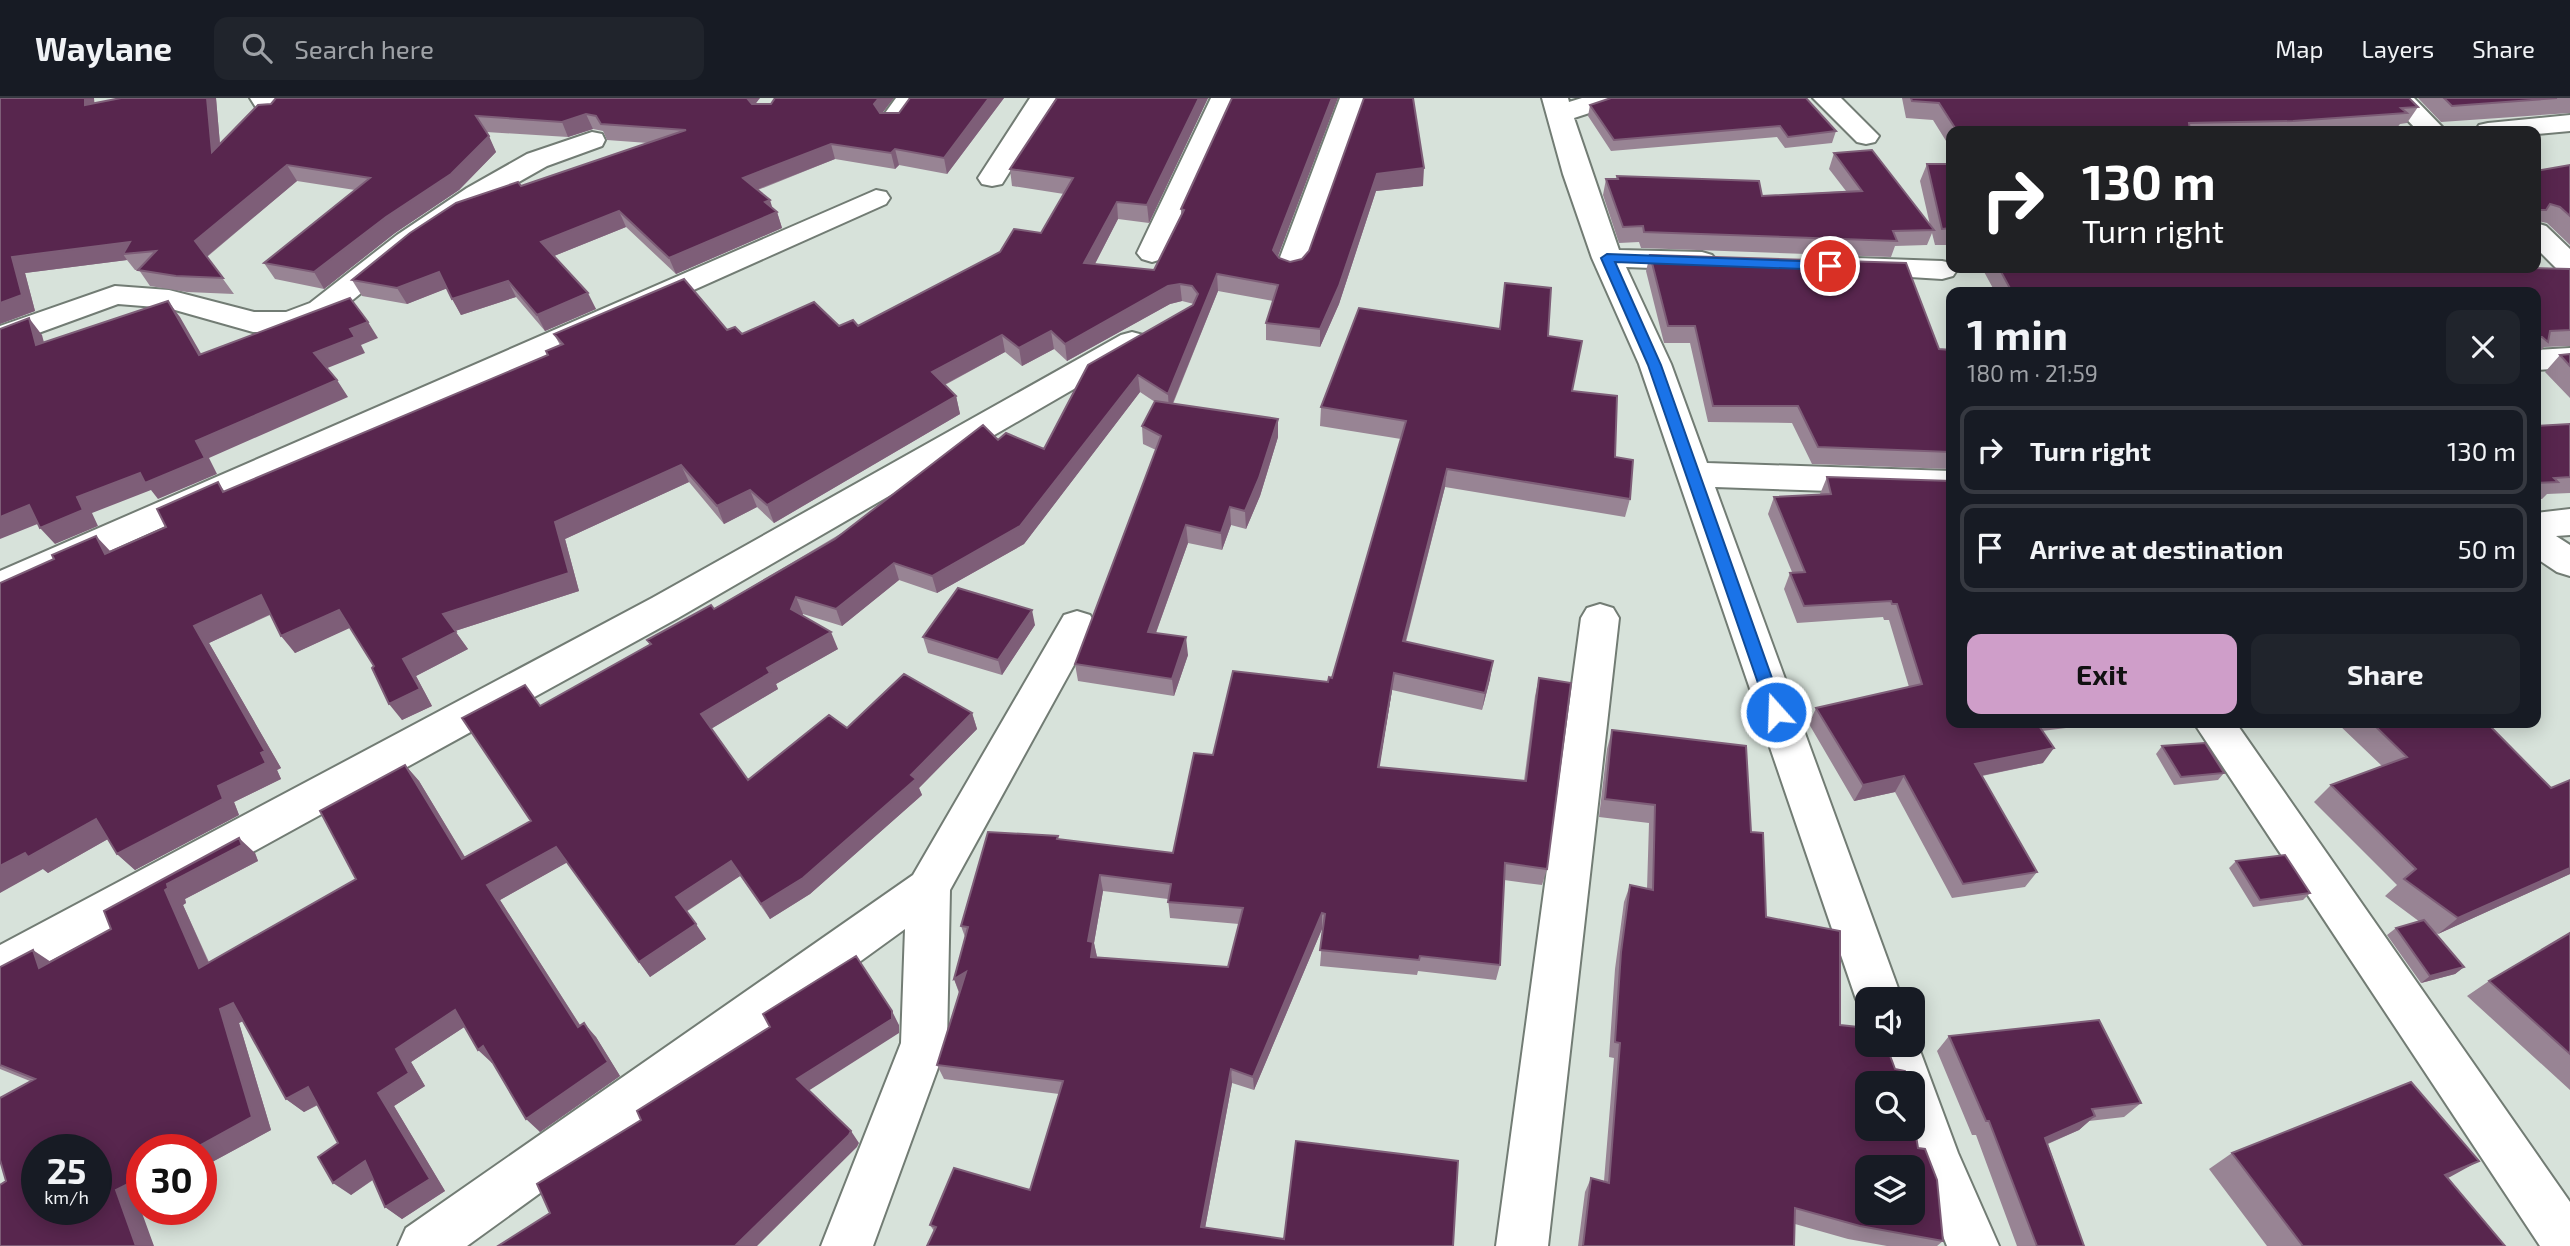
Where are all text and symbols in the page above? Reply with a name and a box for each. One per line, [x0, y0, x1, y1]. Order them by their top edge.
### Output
search box [214, 17, 704, 80]
text: Waylane [35, 28, 172, 68]
icon: search [238, 29, 276, 67]
text: Search here [294, 33, 434, 64]
text: Map [2275, 34, 2323, 63]
text: Layers [2361, 34, 2434, 63]
text: Share [2472, 34, 2535, 63]
text: 130 m [2082, 151, 2216, 210]
icon: right [1967, 154, 2058, 245]
text: Turn right [2082, 211, 2224, 249]
pin [1800, 236, 1860, 296]
icon: arrive [1811, 247, 1849, 285]
text: 1 min [1967, 308, 2068, 358]
button: close [2446, 310, 2520, 384]
text: 180 m · 21:59 [1967, 359, 2098, 387]
icon: right [1971, 431, 2009, 469]
text: Turn right [2030, 435, 2151, 466]
text: 130 m [2447, 435, 2516, 466]
icon: arrive [1971, 529, 2009, 567]
text: Arrive at destination [2030, 533, 2283, 564]
text: 50 m [2458, 533, 2516, 564]
button: Exit [1967, 634, 2237, 714]
button: Share [2251, 634, 2520, 714]
position arrow [1739, 675, 1813, 749]
map controls [1855, 987, 1925, 1225]
button: sound [1855, 987, 1925, 1057]
button: search [1855, 1071, 1925, 1141]
speed limit sign: 30 [126, 1134, 217, 1225]
text: 25 [47, 1149, 86, 1191]
button: layers [1855, 1155, 1925, 1225]
text: km/h [44, 1186, 89, 1208]

